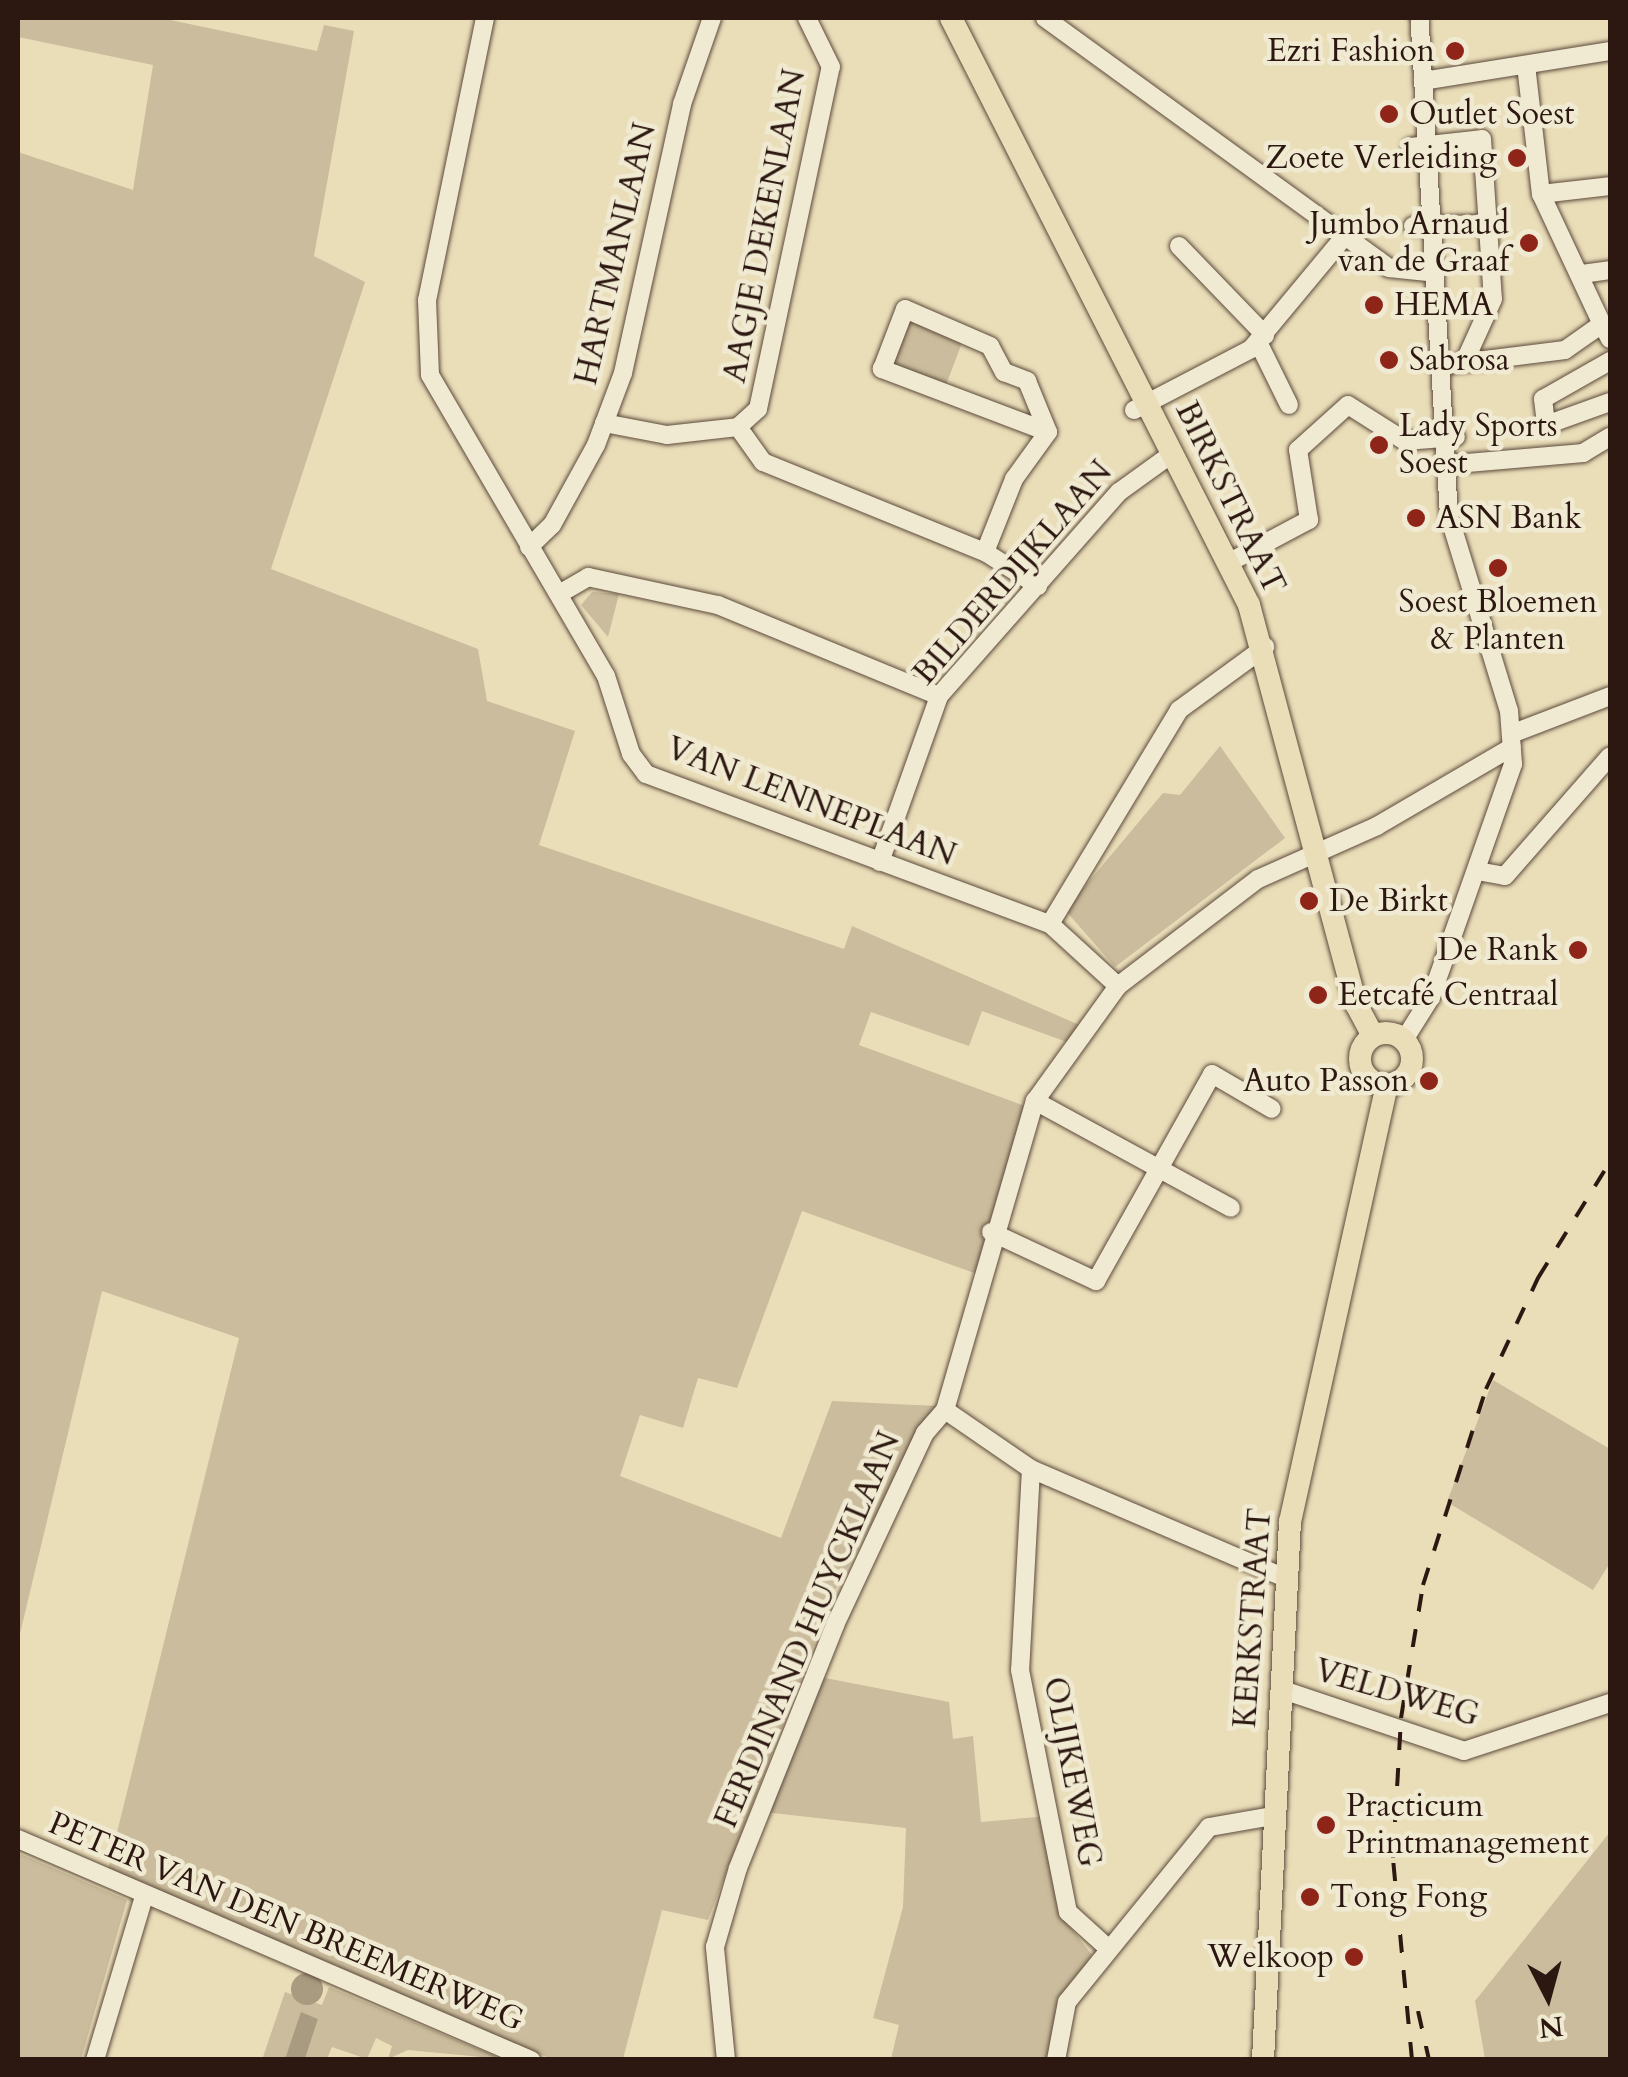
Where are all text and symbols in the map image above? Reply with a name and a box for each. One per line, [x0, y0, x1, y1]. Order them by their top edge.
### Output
place label: Ezri Fashion [1267, 32, 1435, 70]
marker: Ezri Fashion [1444, 40, 1466, 62]
street label: AAGJE DEKENLAAN [716, 66, 814, 386]
place label: Outlet Soest [1409, 95, 1574, 133]
marker: Outlet Soest [1378, 103, 1400, 125]
street label: HARTMANLAAN [567, 119, 665, 389]
place label: Zoete Verleiding [1266, 139, 1497, 177]
marker: Zoete Verleiding [1506, 147, 1528, 169]
place label: Jumbo Arnaud van de Graaf [1309, 206, 1509, 281]
marker: Jumbo Arnaud van de Graaf [1518, 232, 1540, 254]
place label: HEMA [1394, 286, 1493, 324]
marker: HEMA [1363, 294, 1385, 316]
place label: Sabrosa [1409, 341, 1510, 379]
marker: Sabrosa [1378, 349, 1400, 371]
street label: BIRKSTRAAT [1167, 396, 1293, 600]
place label: Lady Sports Soest [1399, 408, 1558, 483]
marker: Lady Sports Soest [1368, 434, 1390, 456]
street label: BILDERDIJKLAAN [905, 453, 1121, 693]
place label: ASN Bank [1436, 499, 1582, 537]
marker: ASN Bank [1405, 507, 1427, 529]
marker: Soest Bloemen & Planten [1487, 557, 1509, 579]
place label: Soest Bloemen & Planten [1399, 584, 1597, 659]
street label: VAN LENNEPLAAN [661, 729, 961, 875]
place label: De Birkt [1329, 882, 1448, 920]
marker: De Birkt [1298, 890, 1320, 912]
place label: De Rank [1438, 931, 1558, 969]
marker: De Rank [1567, 939, 1589, 961]
place label: Eetcafé Centraal [1338, 976, 1558, 1014]
marker: Eetcafé Centraal [1307, 984, 1329, 1006]
place label: Auto Passon [1243, 1062, 1409, 1100]
marker: Auto Passon [1418, 1070, 1440, 1092]
street label: FERDINAND HUYCKLAAN [707, 1426, 909, 1834]
street label: KERKSTRAAT [1226, 1507, 1280, 1729]
street label: VELDWEG [1310, 1651, 1484, 1735]
street label: OLIJKEWEG [1035, 1674, 1109, 1870]
place label: Practicum Printmanagement [1346, 1788, 1589, 1863]
street label: PETER VAN DEN BREEMERWEG [43, 1804, 529, 2040]
marker: Practicum Printmanagement [1315, 1814, 1337, 1836]
place label: Tong Fong [1330, 1878, 1487, 1916]
marker: Tong Fong [1299, 1886, 1321, 1908]
place label: Welkoop [1207, 1938, 1334, 1976]
marker: Welkoop [1343, 1946, 1365, 1968]
north arrow [1498, 1947, 1598, 2047]
text: N [1537, 2007, 1565, 2047]

